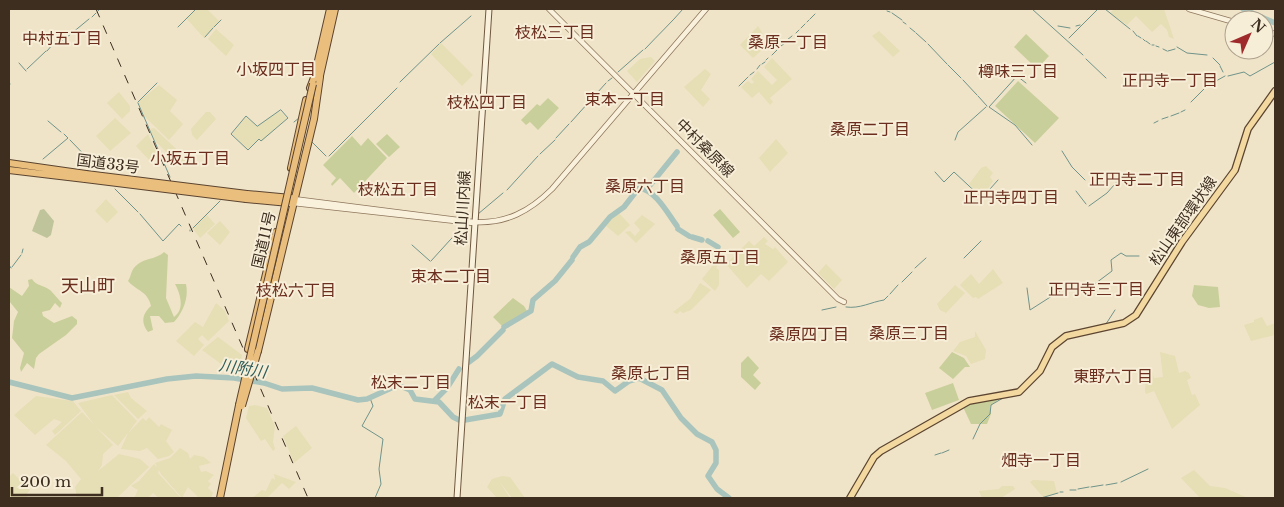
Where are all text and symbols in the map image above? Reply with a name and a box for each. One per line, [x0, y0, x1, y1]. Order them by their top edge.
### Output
north arrow [1224, 10, 1274, 60]
text: N [1247, 15, 1269, 37]
district label: 枝松三丁目 [515, 22, 595, 42]
district label: 中村五丁目 [22, 28, 102, 48]
district label: 桑原一丁目 [748, 32, 828, 52]
district label: 小坂四丁目 [236, 59, 316, 79]
district label: 樽味三丁目 [978, 61, 1058, 81]
district label: 正円寺一丁目 [1122, 70, 1218, 90]
district label: 束本一丁目 [585, 89, 665, 109]
district label: 枝松四丁目 [447, 92, 527, 112]
street label: 中村桑原線 [672, 114, 739, 181]
district label: 桑原二丁目 [830, 119, 910, 139]
district label: 小坂五丁目 [150, 148, 230, 168]
street label: 国道33号 [75, 150, 141, 177]
district label: 正円寺二丁目 [1089, 169, 1185, 189]
street label: 松山川内線 [451, 170, 474, 246]
street label: 松山東部環状線 [1145, 172, 1220, 269]
district label: 桑原六丁目 [605, 176, 685, 196]
district label: 枝松五丁目 [358, 179, 438, 199]
district label: 正円寺四丁目 [963, 187, 1059, 207]
street label: 国道11号 [248, 209, 279, 270]
district label: 桑原五丁目 [680, 247, 760, 267]
district label: 束本二丁目 [411, 266, 491, 286]
district label: 天山町 [61, 275, 115, 297]
district label: 正円寺三丁目 [1048, 279, 1144, 299]
district label: 枝松六丁目 [256, 280, 336, 300]
district label: 桑原三丁目 [869, 323, 949, 343]
district label: 桑原四丁目 [769, 324, 849, 344]
water label: 川附川 [218, 354, 270, 382]
district label: 桑原七丁目 [611, 363, 691, 383]
district label: 東野六丁目 [1073, 366, 1153, 386]
district label: 松末二丁目 [371, 372, 451, 392]
district label: 松末一丁目 [468, 392, 548, 412]
district label: 畑寺一丁目 [1001, 450, 1081, 470]
scale bar [12, 464, 102, 496]
text: 200 m [20, 472, 71, 491]

